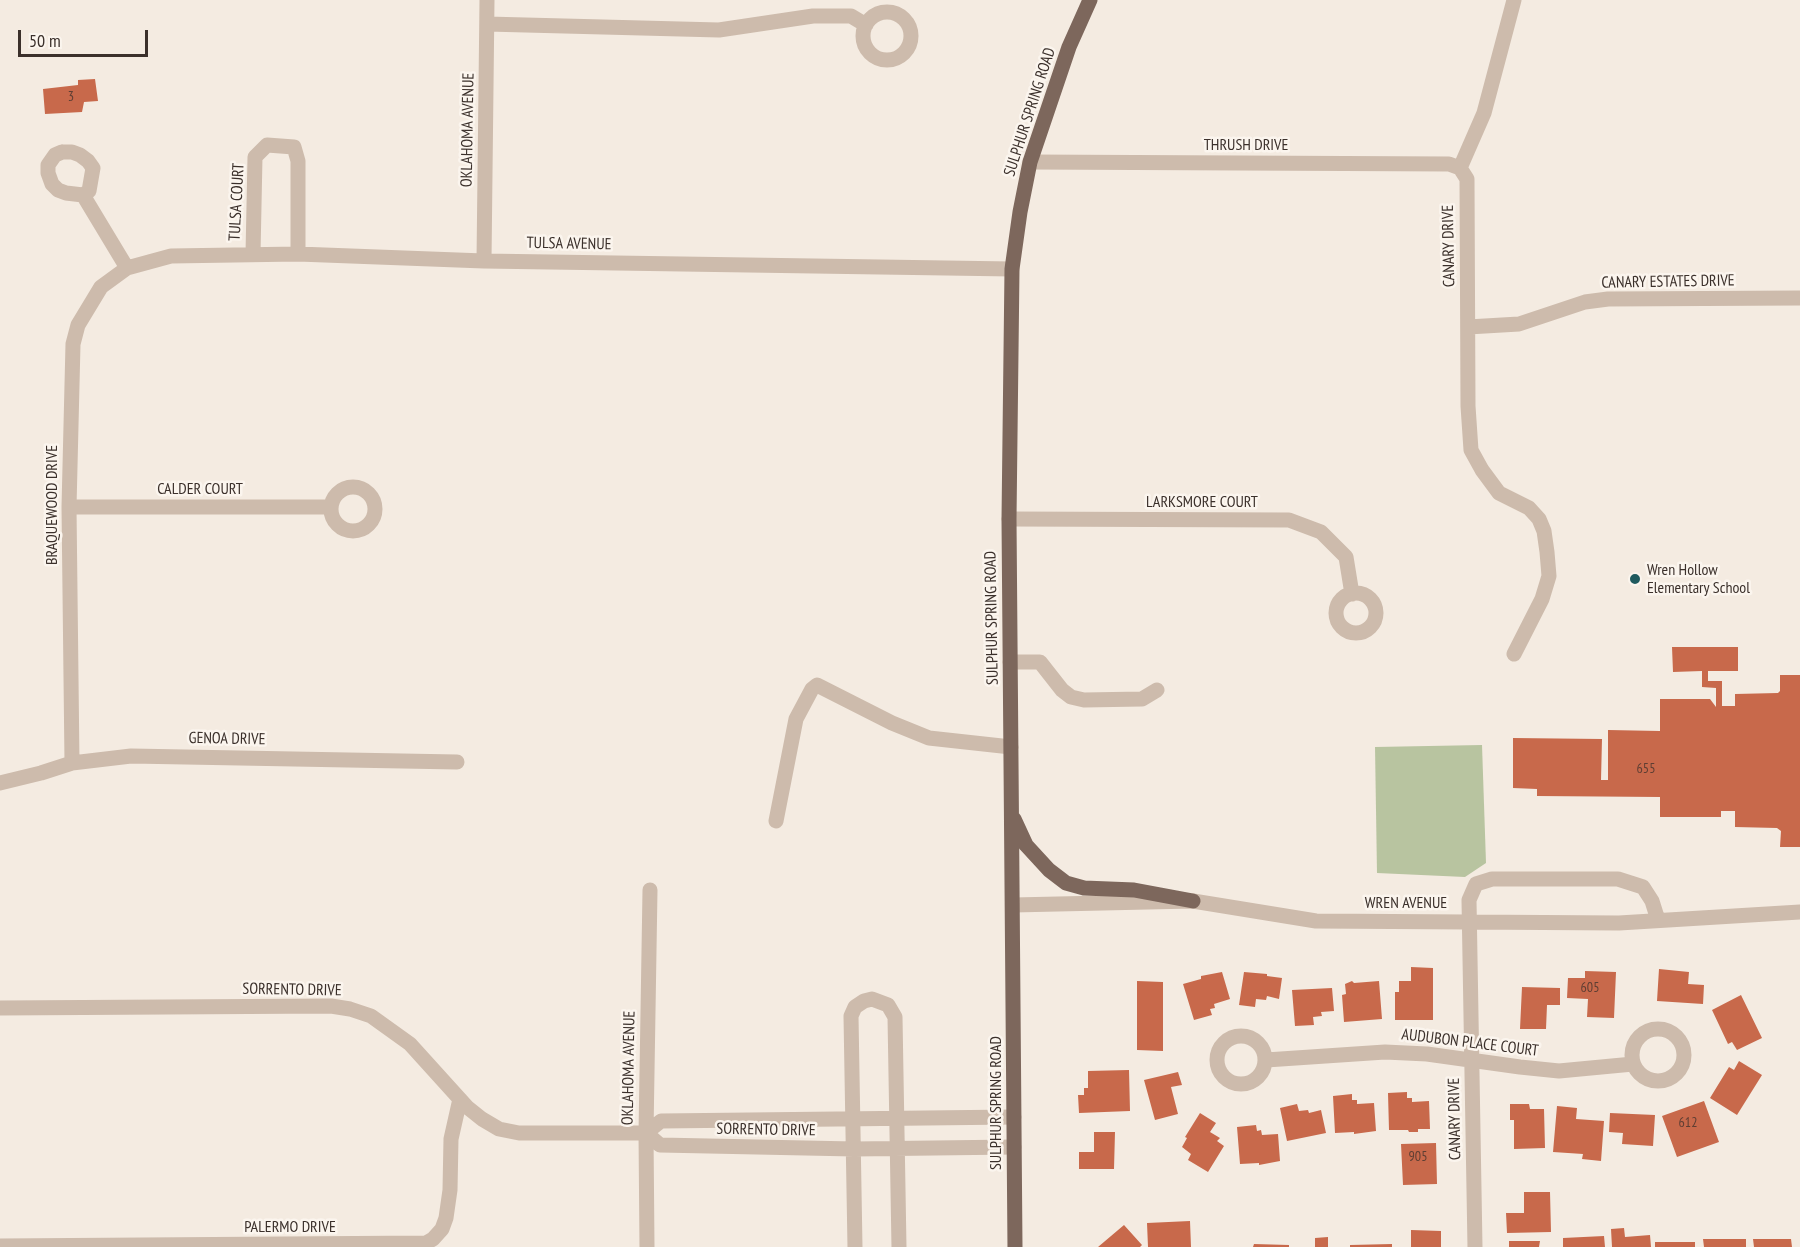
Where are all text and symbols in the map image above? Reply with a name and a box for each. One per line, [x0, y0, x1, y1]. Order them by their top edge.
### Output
scale bar [21, 18, 152, 56]
text: 50 m [29, 29, 61, 52]
street label: SULPHUR SPRING ROAD [1000, 45, 1060, 179]
street label: OKLAHOMA AVENUE [457, 73, 479, 187]
house number: 3 [68, 89, 74, 105]
street label: THRUSH DRIVE [1204, 135, 1288, 155]
street label: TULSA COURT [225, 162, 249, 242]
street label: CANARY DRIVE [1439, 205, 1459, 287]
street label: TULSA AVENUE [526, 234, 612, 254]
street label: CANARY ESTATES DRIVE [1601, 271, 1735, 293]
street label: BRAQUEWOOD DRIVE [42, 445, 62, 565]
street label: CALDER COURT [157, 479, 243, 499]
street label: LARKSMORE COURT [1146, 492, 1258, 512]
street label: SULPHUR SPRING ROAD [981, 551, 1003, 685]
place label: Wren Hollow Elementary School [1647, 560, 1750, 598]
marker: Wren Hollow Elementary School [1628, 572, 1642, 586]
street label: GENOA DRIVE [188, 729, 266, 749]
house number: 655 [1637, 761, 1655, 777]
street label: WREN AVENUE [1365, 893, 1447, 913]
street label: SORRENTO DRIVE [242, 980, 342, 1000]
house number: 605 [1581, 980, 1599, 996]
street label: OKLAHOMA AVENUE [618, 1011, 640, 1125]
street label: AUDUBON PLACE COURT [1400, 1025, 1540, 1061]
street label: SULPHUR SPRING ROAD [986, 1036, 1006, 1170]
street label: CANARY DRIVE [1445, 1078, 1465, 1160]
house number: 612 [1679, 1115, 1697, 1131]
street label: SORRENTO DRIVE [716, 1120, 816, 1140]
house number: 905 [1409, 1149, 1427, 1165]
street label: PALERMO DRIVE [244, 1217, 336, 1237]

